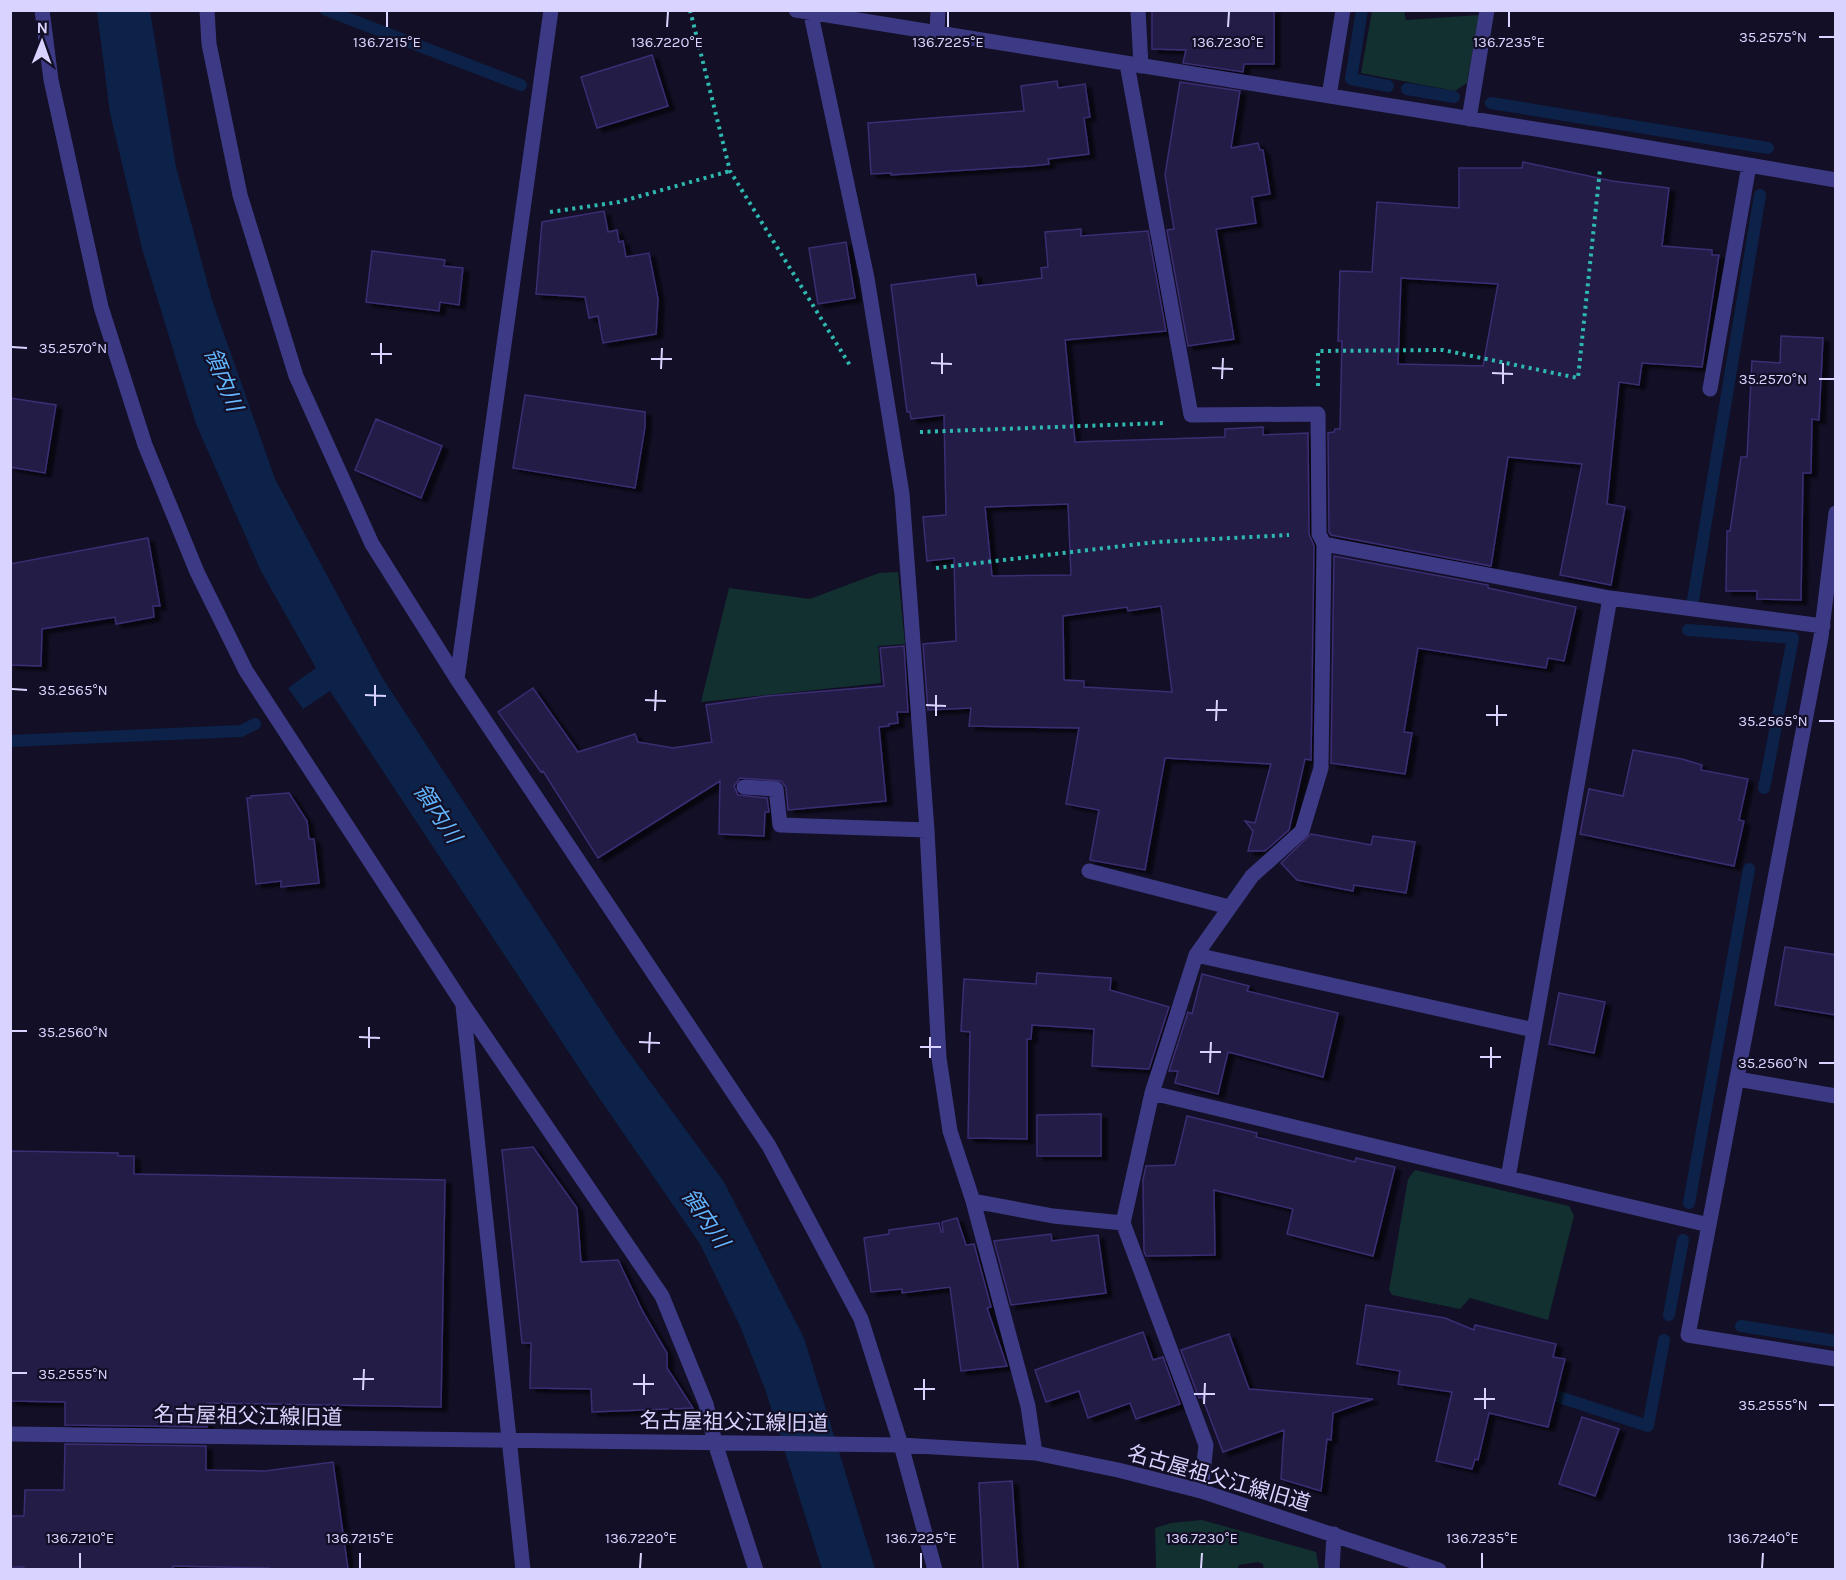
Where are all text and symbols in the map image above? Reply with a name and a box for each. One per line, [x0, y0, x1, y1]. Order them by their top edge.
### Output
north arrow [12, 12, 72, 72]
text: N [36, 18, 48, 37]
text: 35.2575°N [1739, 28, 1807, 46]
text: 136.7215°E [353, 33, 421, 51]
text: 136.7220°E [631, 33, 703, 51]
text: 136.7225°E [912, 33, 984, 51]
text: 136.7230°E [1192, 33, 1264, 51]
text: 136.7235°E [1473, 33, 1545, 51]
text: 35.2570°N [39, 339, 107, 357]
water label: 領内川 [199, 344, 248, 417]
text: 35.2570°N [1739, 370, 1807, 388]
text: 35.2565°N [38, 681, 108, 699]
text: 35.2565°N [1738, 712, 1808, 730]
water label: 領内川 [408, 779, 468, 850]
text: 35.2560°N [38, 1023, 108, 1041]
text: 35.2560°N [1738, 1054, 1808, 1072]
water label: 領内川 [676, 1184, 736, 1255]
text: 35.2555°N [38, 1365, 108, 1383]
text: 35.2555°N [1738, 1396, 1808, 1414]
street label: 名古屋祖父江線旧道 [153, 1402, 343, 1430]
street label: 名古屋祖父江線旧道 [639, 1408, 829, 1436]
street label: 名古屋祖父江線旧道 [1125, 1440, 1313, 1516]
text: 136.7210°E [46, 1529, 114, 1547]
text: 136.7215°E [326, 1529, 394, 1547]
text: 136.7220°E [605, 1529, 677, 1547]
text: 136.7225°E [885, 1529, 957, 1547]
text: 136.7230°E [1166, 1529, 1238, 1547]
text: 136.7235°E [1446, 1529, 1518, 1547]
text: 136.7240°E [1727, 1529, 1799, 1547]

